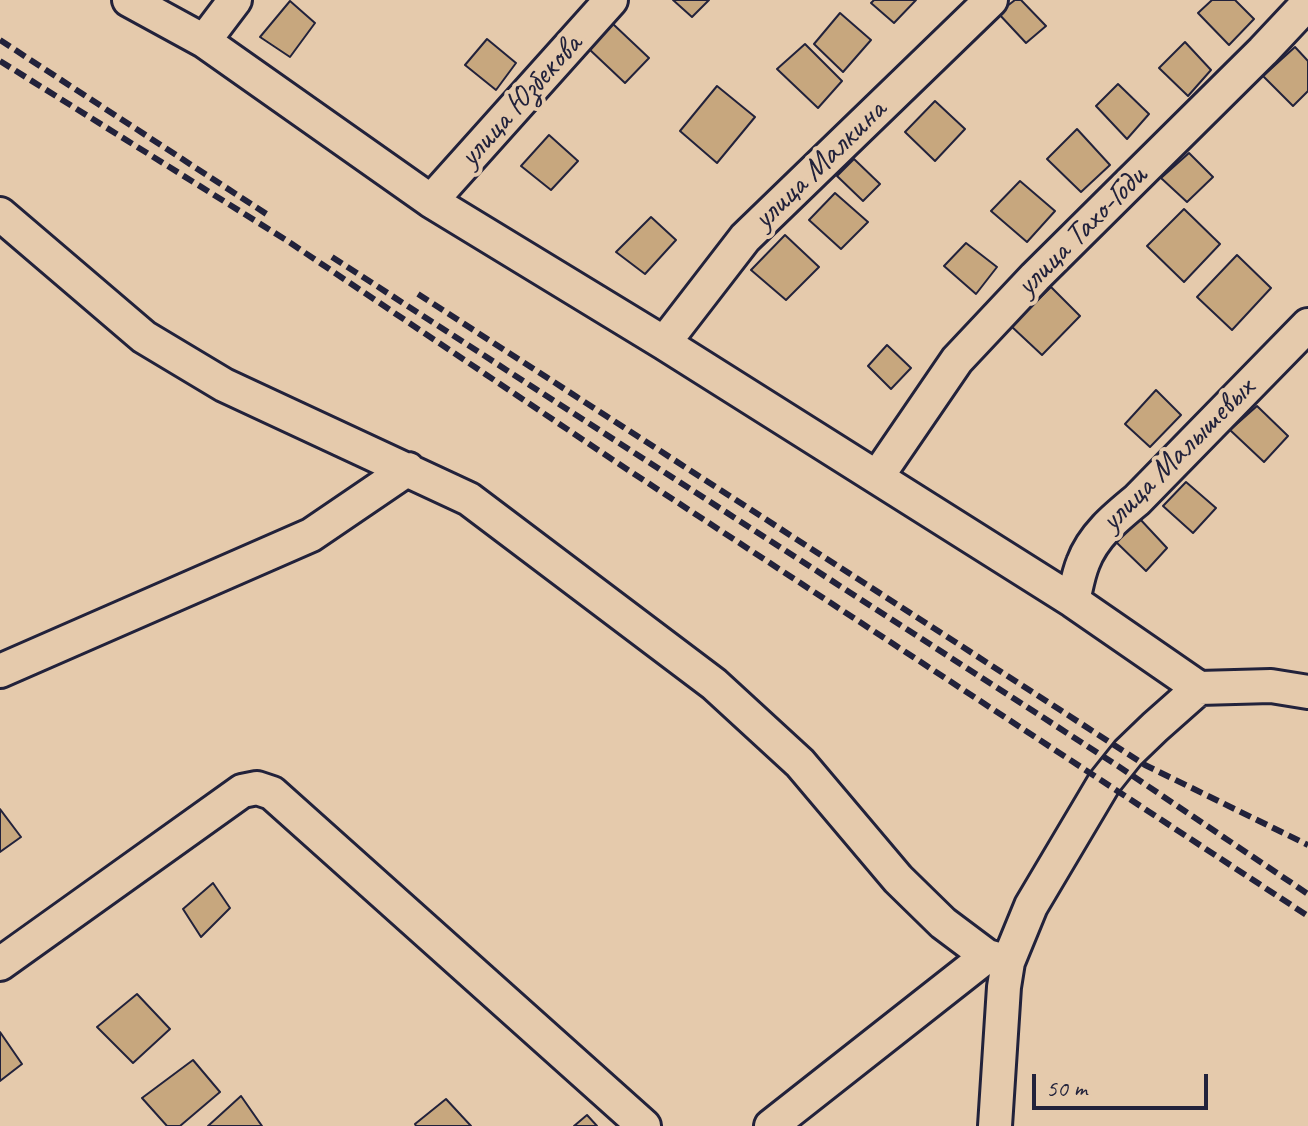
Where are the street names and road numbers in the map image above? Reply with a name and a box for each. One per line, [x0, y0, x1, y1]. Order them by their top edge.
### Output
street label: улица Юзбекова [451, 27, 591, 175]
street label: улица Малкина [745, 92, 895, 238]
street label: улица Тахо-Годи [1008, 157, 1156, 305]
street label: улица Малышевых [1093, 370, 1263, 540]

